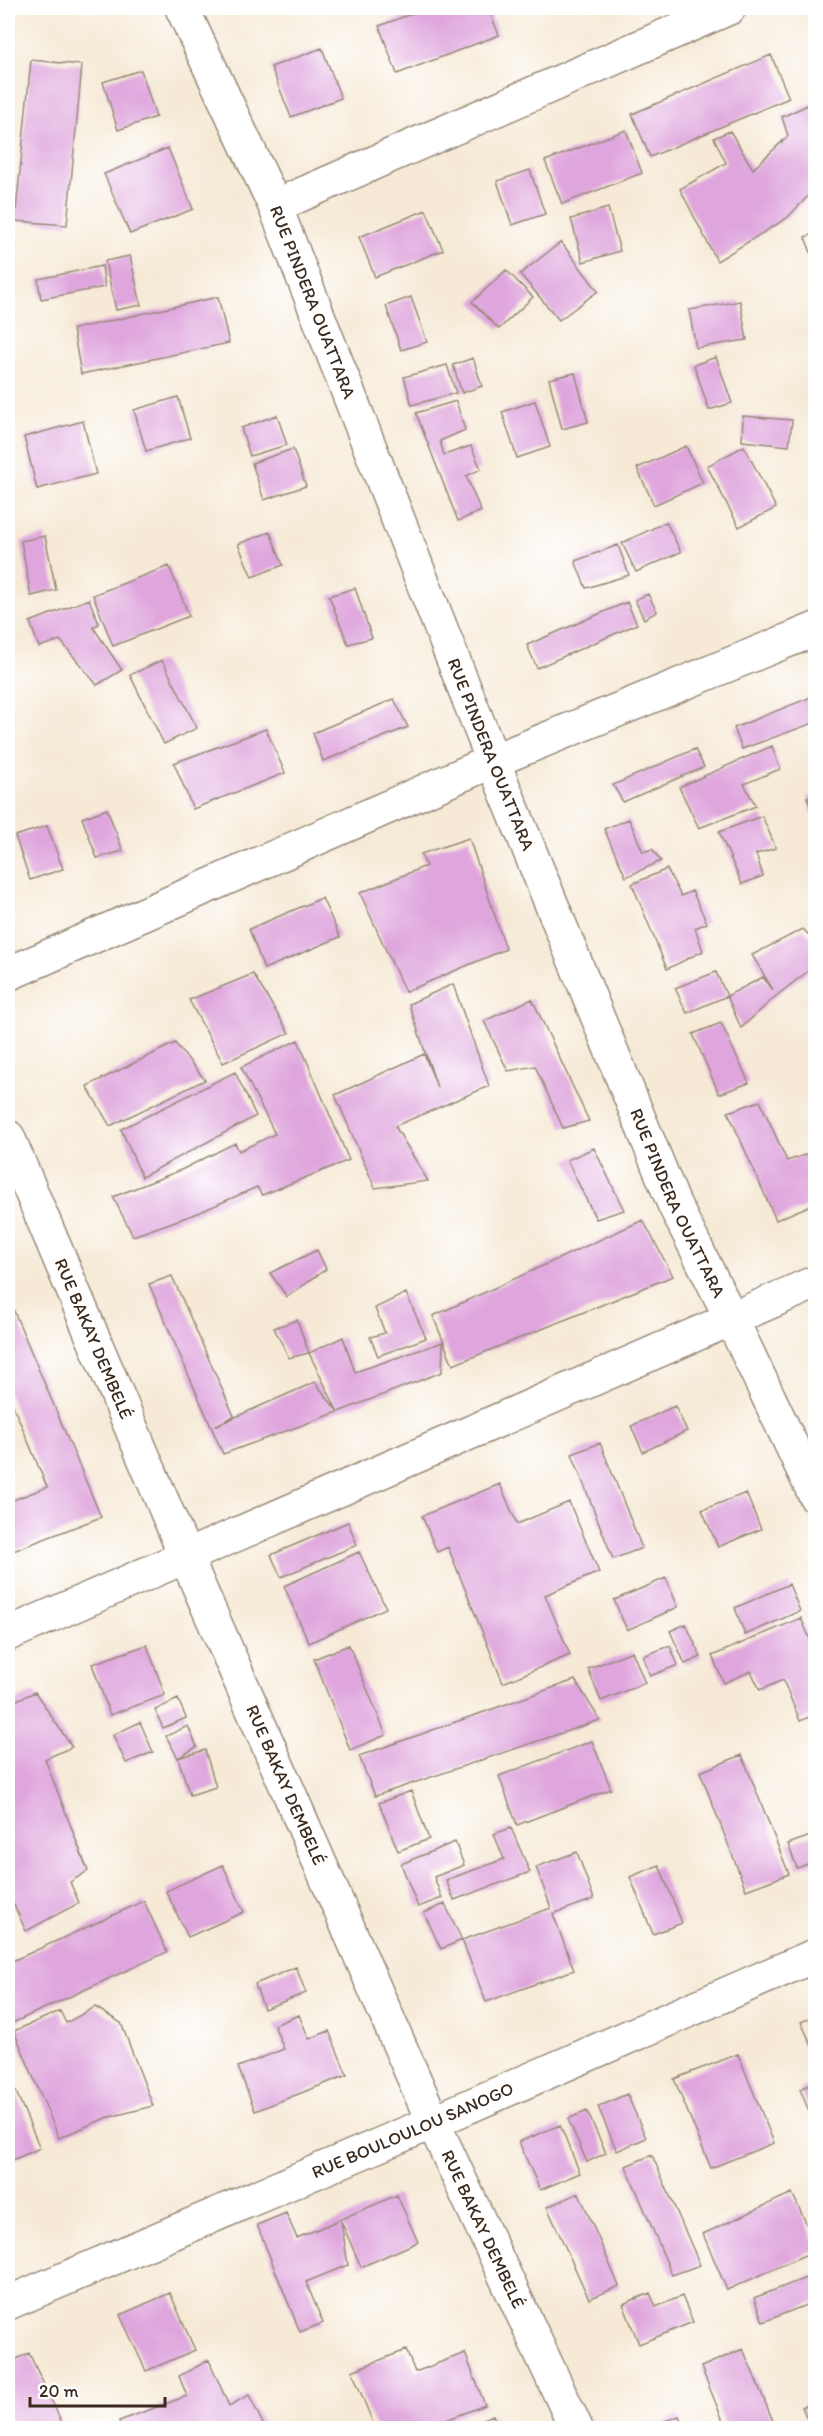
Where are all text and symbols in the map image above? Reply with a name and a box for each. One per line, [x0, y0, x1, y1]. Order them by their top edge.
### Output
street label: RUE PINDERA OUATTARA [265, 202, 361, 402]
street label: RUE PINDERA OUATTARA [443, 655, 540, 854]
street label: RUE PINDERA OUATTARA [625, 1105, 730, 1302]
street label: RUE BAKAY DEMBELÉ [50, 1255, 137, 1422]
street label: RUE BAKAY DEMBELÉ [241, 1702, 330, 1869]
street label: RUE BOULOULOU SANOGO [308, 2077, 517, 2183]
street label: RUE BAKAY DEMBELÉ [437, 2146, 530, 2312]
scale bar [30, 2370, 165, 2408]
text: 20 m [39, 2380, 79, 2402]

